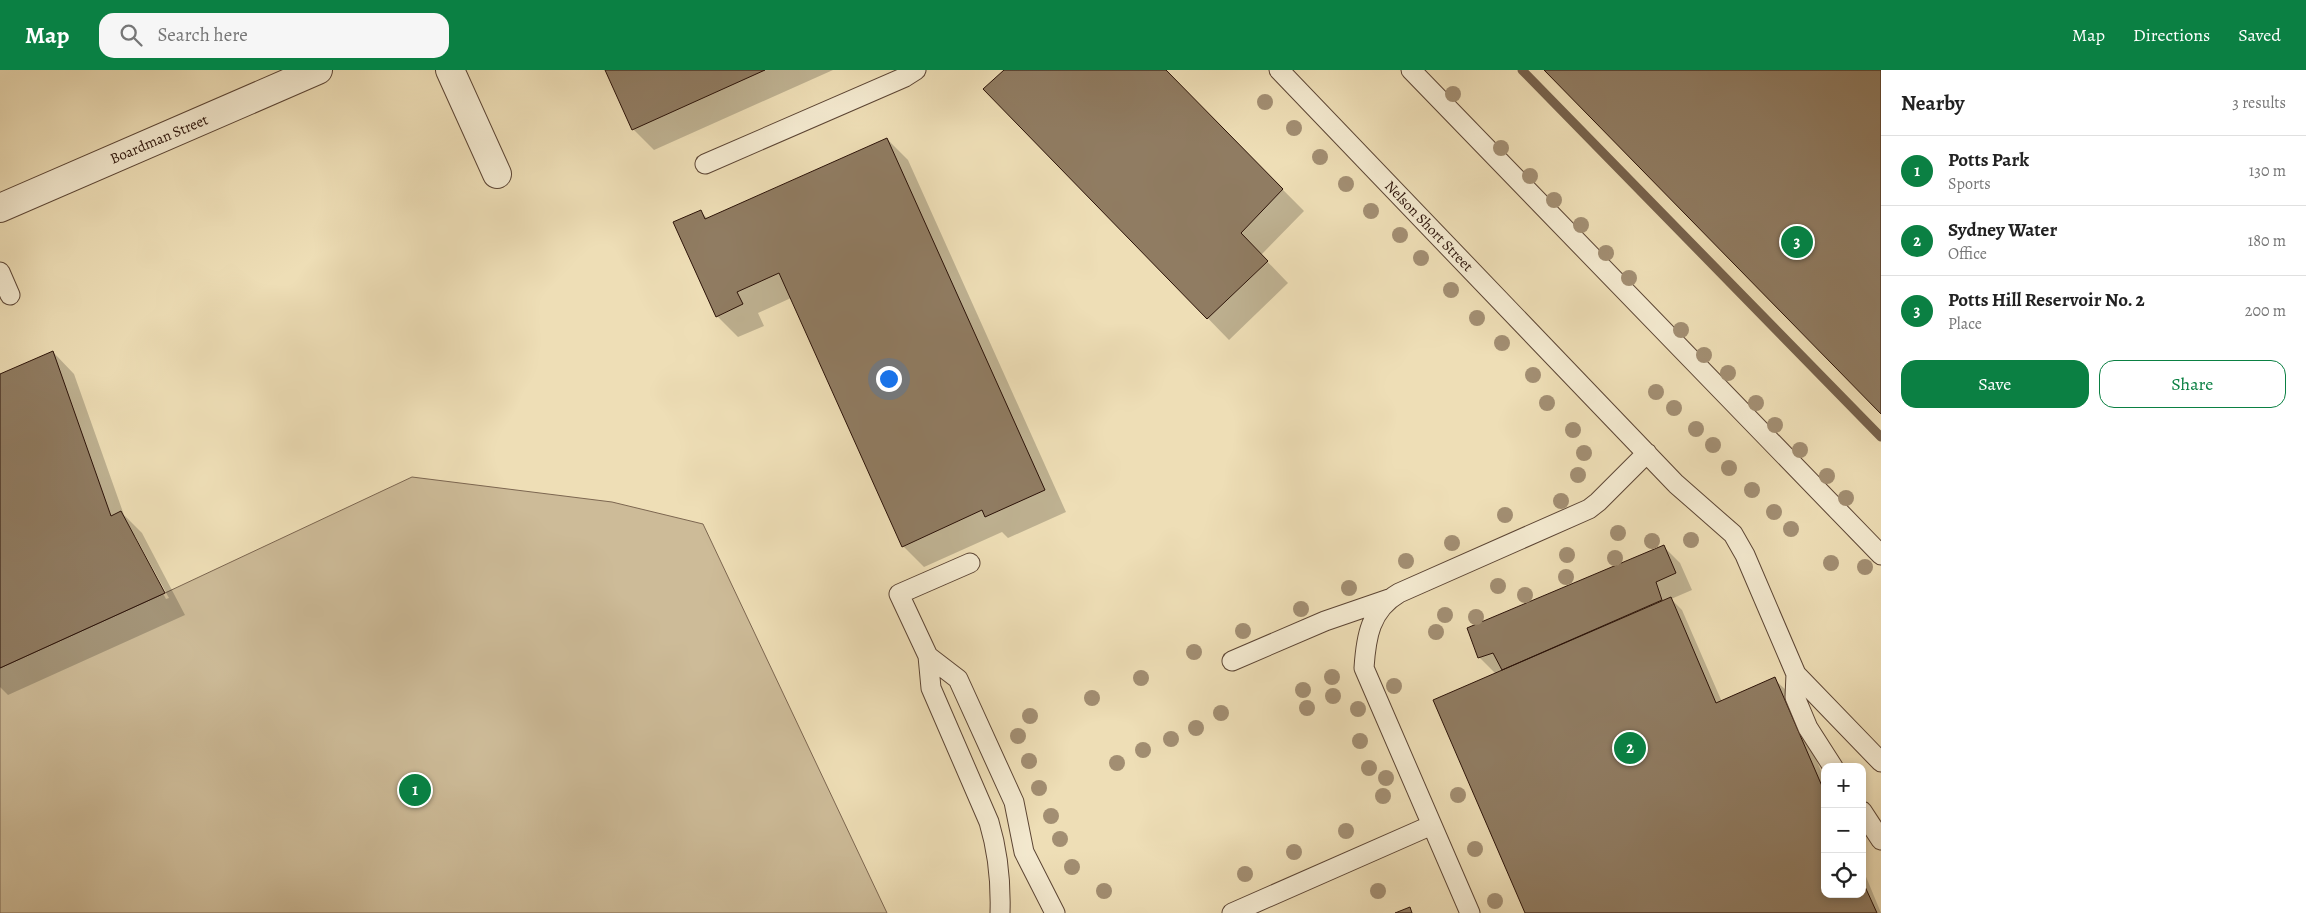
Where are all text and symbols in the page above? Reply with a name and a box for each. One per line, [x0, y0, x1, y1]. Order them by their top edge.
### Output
search box [99, 13, 449, 58]
text: Map [25, 19, 69, 51]
icon: search [117, 21, 145, 49]
text: Search here [157, 22, 248, 48]
text: Map [2072, 23, 2105, 47]
text: Directions [2133, 23, 2210, 47]
text: Saved [2238, 23, 2281, 47]
text: Nearby [1901, 89, 1964, 117]
text: 3 results [2232, 92, 2286, 114]
street label: Boardman Street [107, 109, 211, 169]
text: Potts Park [1948, 147, 2029, 173]
text: 1 [1914, 160, 1920, 182]
text: 130 m [2249, 160, 2286, 182]
text: Sports [1948, 173, 1991, 195]
street label: Nelson Short Street [1380, 176, 1478, 276]
text: Sydney Water [1948, 217, 2057, 243]
pin: 3 [1781, 223, 1813, 261]
text: 2 [1913, 230, 1921, 252]
text: 180 m [2248, 230, 2286, 252]
text: Office [1948, 243, 1987, 265]
text: Potts Hill Reservoir No. 2 [1948, 287, 2145, 313]
text: 3 [1914, 300, 1920, 322]
text: 200 m [2245, 300, 2286, 322]
text: Place [1948, 313, 1982, 335]
button: Save [1901, 360, 2089, 408]
button: Share [2099, 360, 2286, 408]
your location [876, 366, 902, 392]
pin: 2 [1614, 729, 1646, 767]
map controls [1821, 763, 1866, 898]
button: + [1821, 763, 1866, 808]
pin: 1 [399, 771, 431, 809]
button: − [1821, 808, 1866, 853]
button: locate [1821, 853, 1866, 898]

